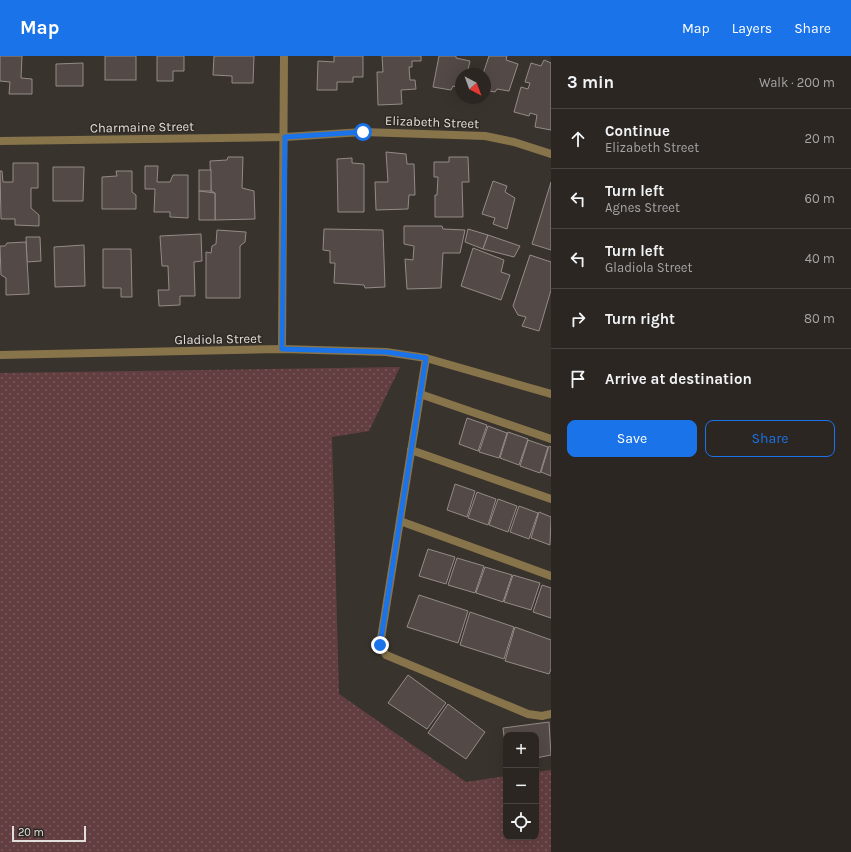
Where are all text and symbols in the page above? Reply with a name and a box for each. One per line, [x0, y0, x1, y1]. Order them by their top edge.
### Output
text: Map [20, 17, 59, 39]
text: Map [682, 20, 710, 37]
text: Layers [732, 20, 772, 37]
text: Share [794, 20, 831, 37]
north arrow [455, 68, 491, 104]
text: 3 min [567, 72, 614, 92]
text: Walk · 200 m [759, 75, 835, 90]
street label: Elizabeth Street [385, 113, 479, 131]
street label: Charmaine Street [90, 119, 194, 135]
text: Continue [605, 122, 670, 140]
route start [354, 123, 372, 141]
icon: ahead [567, 128, 589, 150]
text: 20 m [805, 131, 835, 146]
text: Elizabeth Street [605, 140, 699, 155]
text: Turn left [605, 182, 664, 200]
icon: left [567, 188, 589, 210]
text: 60 m [805, 191, 835, 206]
text: Agnes Street [605, 200, 680, 215]
text: Turn left [605, 242, 664, 260]
icon: left [567, 248, 589, 270]
text: 40 m [805, 251, 835, 266]
text: Gladiola Street [605, 260, 692, 275]
icon: right [567, 308, 589, 330]
text: Turn right [605, 310, 675, 328]
text: 80 m [804, 311, 835, 326]
street label: Gladiola Street [174, 331, 262, 347]
icon: arrive [567, 368, 589, 390]
text: Arrive at destination [605, 370, 752, 388]
button: Save [567, 420, 697, 457]
button: Share [705, 420, 835, 457]
route end [371, 636, 389, 654]
map controls [503, 732, 539, 840]
button: + [503, 732, 539, 768]
button: − [503, 768, 539, 804]
button: locate [503, 804, 539, 840]
scale bar [12, 824, 86, 843]
text: 20 m [18, 826, 44, 839]

